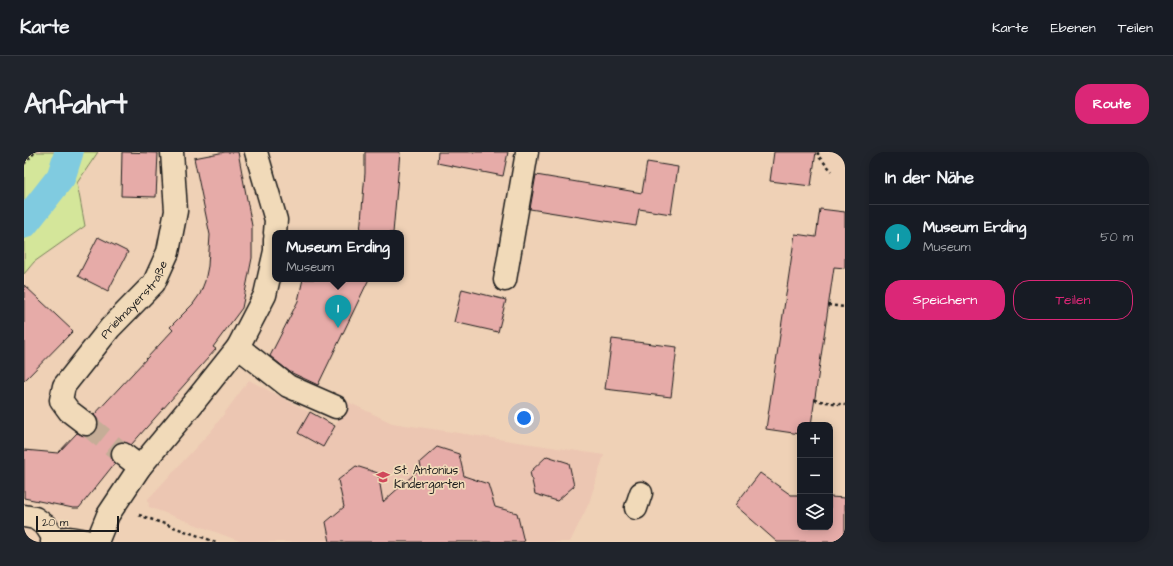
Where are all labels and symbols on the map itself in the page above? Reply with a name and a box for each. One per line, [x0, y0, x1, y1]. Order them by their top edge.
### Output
street label: Prielmayerstraße [97, 257, 172, 343]
pin: 1 [325, 295, 351, 328]
your location [514, 408, 534, 428]
place label: St. Antonius Kindergarten [394, 462, 465, 494]
school or university icon: St. Antonius Kindergarten [375, 469, 391, 485]
scale bar [36, 514, 119, 533]

